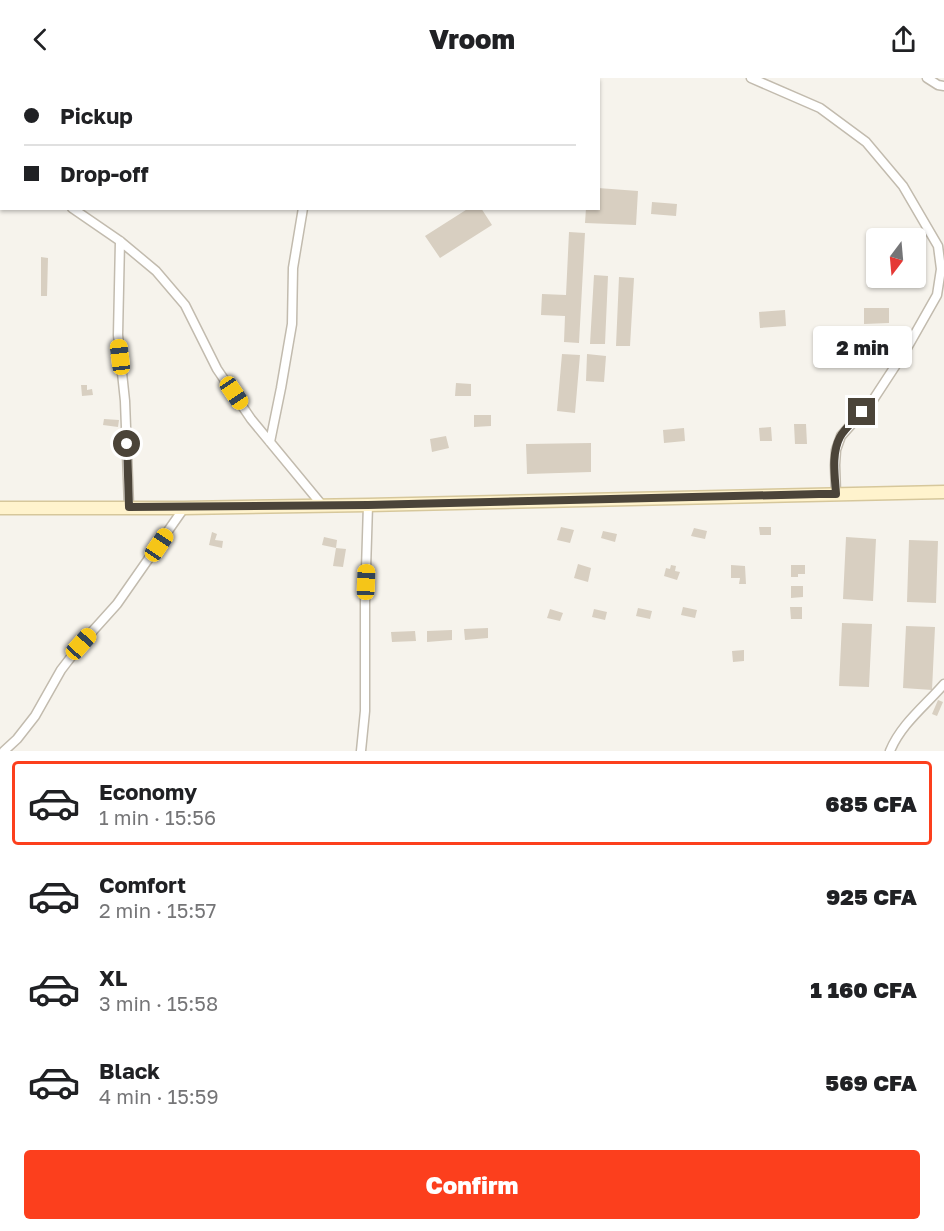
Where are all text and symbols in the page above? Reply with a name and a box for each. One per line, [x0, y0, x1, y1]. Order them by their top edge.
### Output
icon: back [24, 23, 57, 56]
text: Vroom [429, 23, 515, 55]
icon: share [887, 23, 920, 56]
text: Pickup [60, 102, 133, 129]
text: Drop-off [60, 160, 149, 187]
north arrow [866, 228, 926, 288]
map controls [866, 228, 926, 288]
callout: 2 min [812, 325, 912, 367]
text: 2 min [836, 335, 889, 359]
car [109, 338, 131, 376]
car [216, 373, 252, 413]
route end [848, 398, 875, 425]
route start [113, 430, 140, 457]
car [141, 525, 177, 565]
car [356, 564, 376, 600]
car [62, 625, 100, 663]
icon: car [27, 776, 81, 830]
text: Economy [99, 778, 197, 805]
text: 685 CFA [825, 790, 917, 817]
text: 1 min · 15:56 [99, 805, 216, 829]
icon: car [27, 869, 81, 923]
text: Comfort [99, 871, 186, 898]
text: 925 CFA [826, 883, 917, 910]
text: 2 min · 15:57 [99, 898, 216, 922]
icon: car [27, 962, 81, 1016]
text: XL [99, 964, 127, 991]
text: 1 160 CFA [810, 976, 917, 1003]
text: 3 min · 15:58 [99, 991, 218, 1015]
icon: car [27, 1055, 81, 1109]
text: Black [99, 1057, 160, 1084]
text: 569 CFA [825, 1069, 917, 1096]
text: 4 min · 15:59 [99, 1084, 219, 1108]
button: Confirm [24, 1150, 920, 1219]

